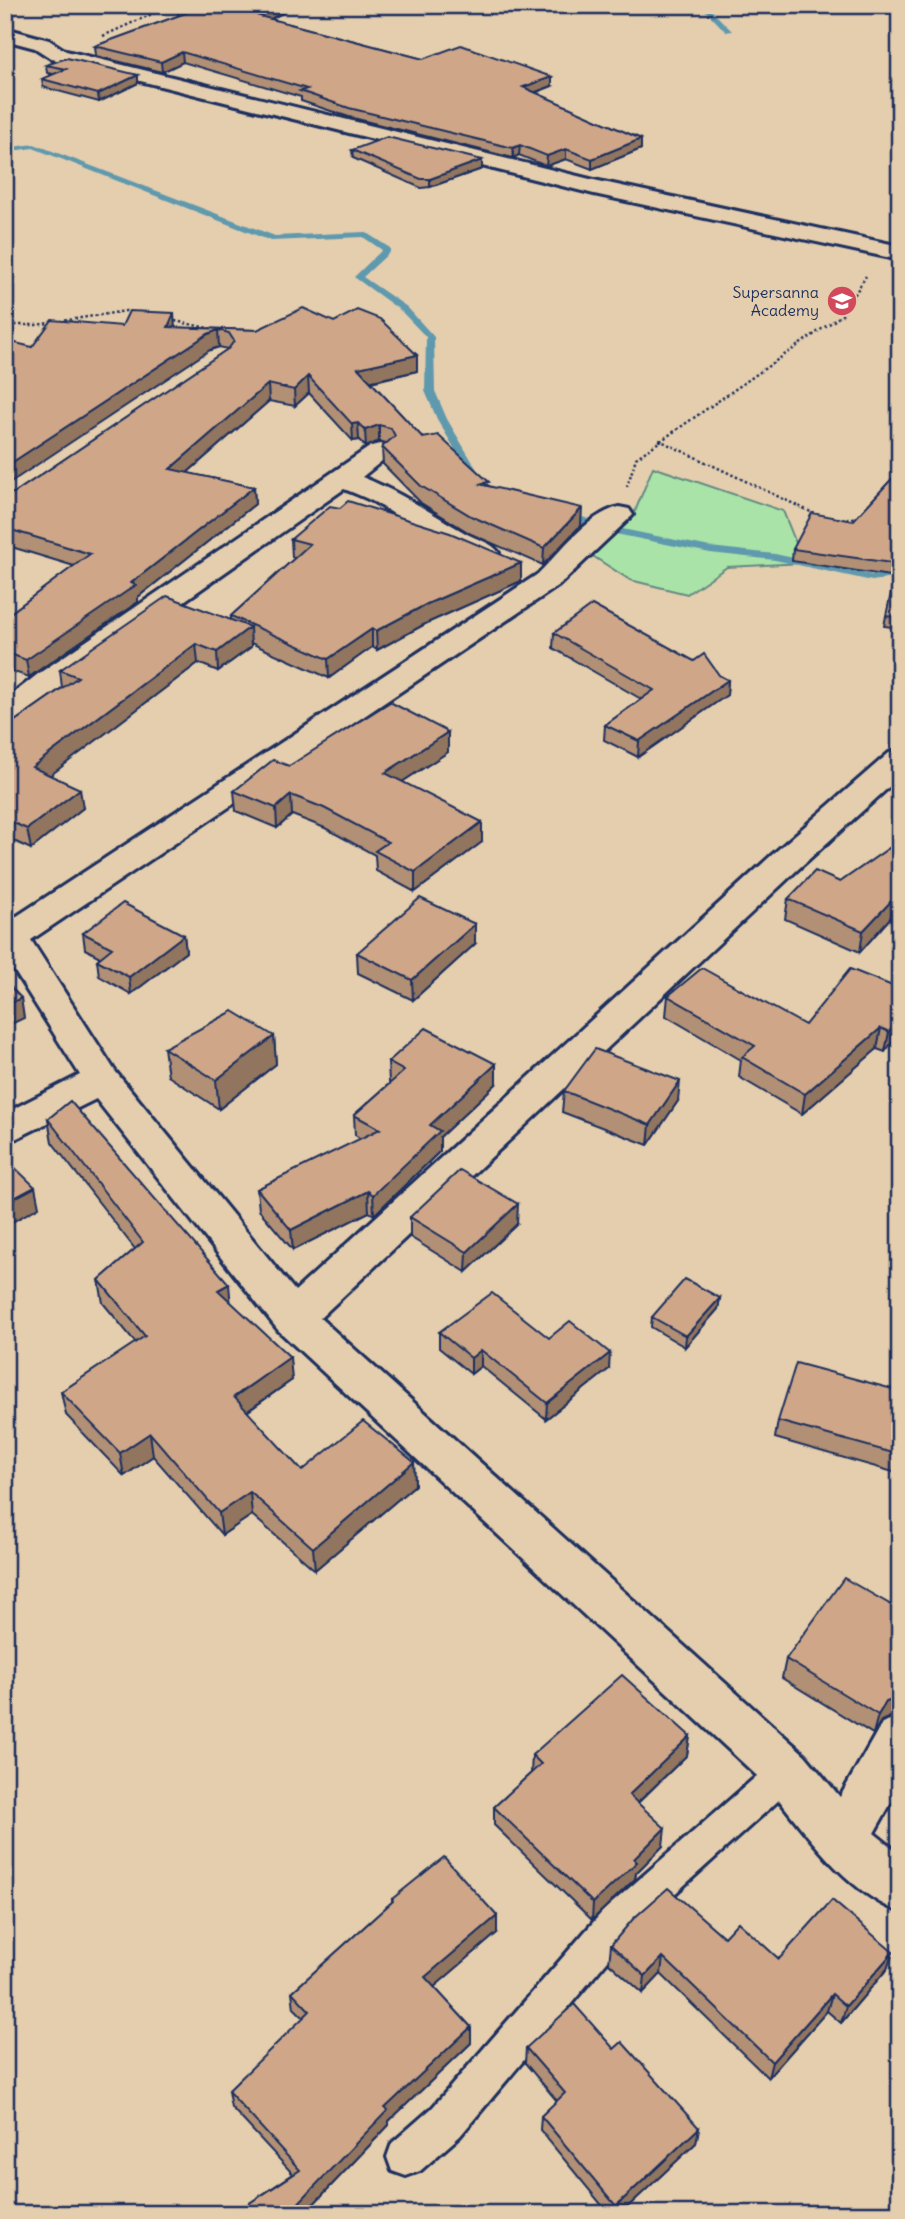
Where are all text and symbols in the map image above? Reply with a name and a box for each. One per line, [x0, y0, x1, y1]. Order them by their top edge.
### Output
place label: Supersanna Academy [732, 282, 819, 320]
school or university icon: Supersanna Academy [825, 284, 859, 318]

